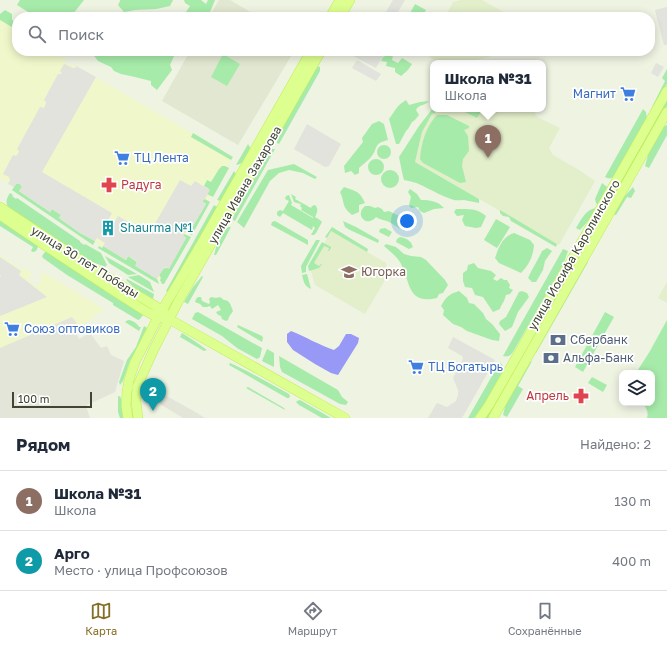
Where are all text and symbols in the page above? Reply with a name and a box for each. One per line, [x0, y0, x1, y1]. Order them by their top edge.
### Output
search box [12, 12, 655, 56]
icon: search [26, 23, 48, 45]
text: Поиск [58, 25, 104, 43]
popup [430, 60, 546, 112]
text: Школа №31 [444, 69, 532, 87]
supermarket icon: Магнит [619, 85, 637, 103]
place label: Магнит [573, 86, 616, 101]
text: Школа [444, 87, 487, 103]
street label: улица Ивана Захарова [205, 123, 285, 246]
pin: 1 [475, 125, 501, 158]
supermarket icon: ТЦ Лента [113, 149, 131, 167]
place label: ТЦ Лента [134, 150, 189, 165]
pharmacy icon: Радуга [100, 176, 118, 194]
place label: Радуга [121, 177, 162, 192]
street label: улица Иосифа Каролинского [524, 177, 623, 333]
your location [397, 211, 417, 231]
building icon: Shaurma №1 [99, 219, 117, 237]
place label: Shaurma №1 [120, 220, 193, 235]
street label: улица 30 лет Победы [28, 222, 142, 301]
school or university icon: Югорка [340, 263, 358, 281]
place label: Югорка [361, 264, 406, 279]
supermarket icon: Союз оптовиков [3, 320, 21, 338]
place label: Союз оптовиков [24, 321, 120, 336]
bank icon: Сбербанк [549, 331, 567, 349]
place label: Сбербанк [570, 332, 628, 347]
bank icon: Альфа-Банк [542, 349, 560, 367]
place label: Альфа-Банк [563, 350, 634, 365]
supermarket icon: ТЦ Богатырь [407, 358, 425, 376]
place label: ТЦ Богатырь [428, 359, 503, 374]
map controls [619, 370, 655, 406]
button: layers [619, 370, 655, 406]
pin: 2 [140, 378, 166, 411]
pharmacy icon: Апрель [572, 387, 590, 405]
place label: Апрель [526, 388, 569, 403]
scale bar [12, 390, 92, 409]
text: 100 m [18, 392, 49, 405]
text: Рядом [16, 434, 70, 455]
text: Найдено: 2 [580, 436, 651, 452]
text: Школа №31 [54, 484, 141, 502]
text: 1 [26, 493, 32, 509]
text: 130 m [614, 493, 651, 509]
text: Школа [54, 502, 96, 518]
text: Арго [54, 544, 90, 562]
text: 2 [25, 553, 33, 569]
text: 400 m [612, 553, 651, 569]
text: Место · улица Профсоюзов [54, 562, 228, 578]
tab: Карта [85, 600, 117, 637]
tab: Маршрут [288, 600, 337, 637]
tab: Сохранённые [508, 600, 582, 637]

